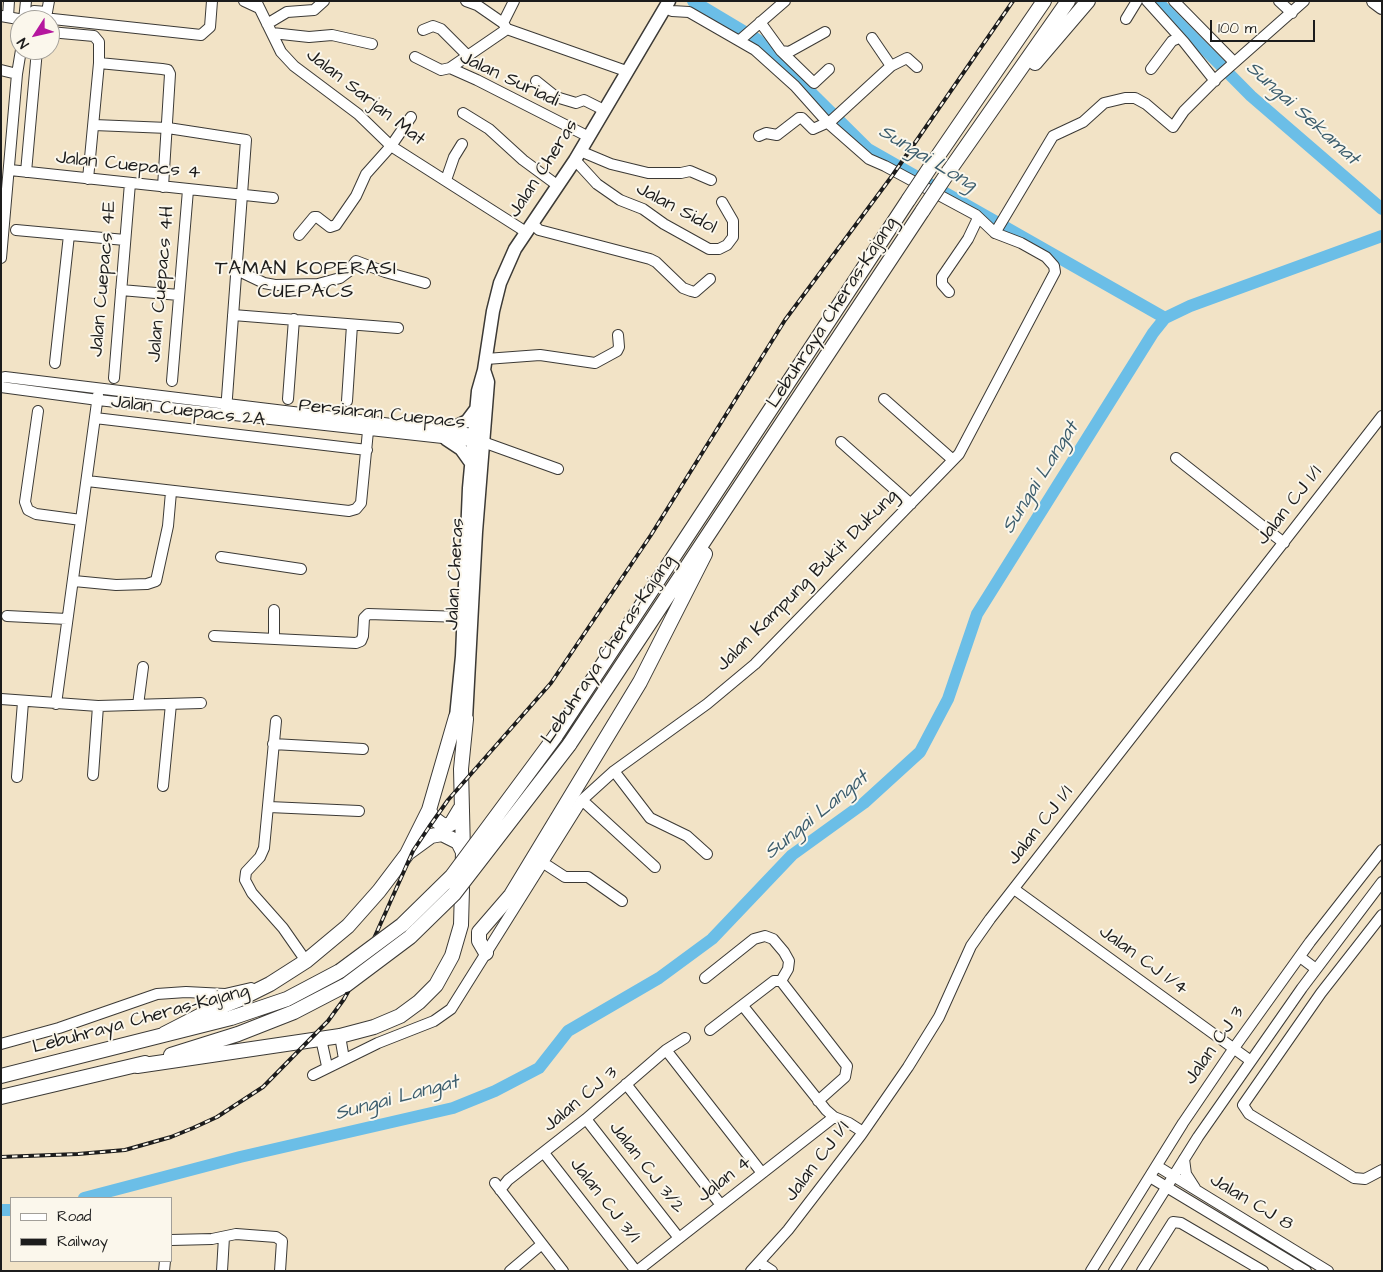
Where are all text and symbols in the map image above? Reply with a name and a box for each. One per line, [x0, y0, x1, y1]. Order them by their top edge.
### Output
north arrow [10, 10, 60, 60]
scale bar [1213, 10, 1318, 42]
text: 100 m [1218, 18, 1257, 39]
text: N [13, 34, 34, 52]
street label: Jalan Sarjan Mat [301, 44, 429, 152]
street label: Jalan Suriadi [456, 47, 562, 113]
water label: Sungai Sekamat [1240, 57, 1364, 171]
street label: Jalan Cheras [504, 116, 584, 222]
water label: Sungai Long [874, 120, 980, 198]
street label: Jalan Cuepacs 4 [55, 147, 201, 185]
street label: Jalan Sidol [632, 178, 720, 240]
street label: Jalan Cuepacs 4E [86, 200, 122, 358]
street label: Jalan Cuepacs 4H [144, 205, 180, 363]
street label: Lebuhraya Cheras–Kajang [763, 213, 903, 413]
district label: TAMAN KOPERASI CUEPACS [213, 258, 399, 305]
street label: Jalan Cuepacs 2A [110, 391, 266, 433]
street label: Persiaran Cuepacs [298, 395, 466, 435]
water label: Sungai Langat [997, 418, 1085, 538]
street label: Jalan CJ 1/1 [1252, 462, 1328, 550]
street label: Jalan Kampung Bukit Dukung [712, 485, 904, 677]
street label: Jalan Cheras [442, 517, 470, 631]
street label: Lebuhraya Cheras–Kajang [537, 551, 681, 749]
water label: Sungai Langat [760, 767, 874, 865]
street label: Jalan CJ 1/1 [1003, 782, 1079, 870]
street label: Jalan CJ 1/4 [1094, 921, 1192, 1001]
street label: Lebuhraya Cheras–Kajang [30, 980, 252, 1060]
street label: Jalan CJ 3 [1180, 1002, 1250, 1090]
street label: Jalan CJ 3 [539, 1062, 623, 1138]
water label: Sungai Langat [332, 1071, 462, 1127]
street label: Jalan CJ 3/2 [603, 1118, 689, 1218]
street label: Jalan CJ 1/1 [781, 1118, 855, 1206]
street label: Jalan 4 [693, 1152, 757, 1208]
street label: Jalan CJ 3/1 [564, 1154, 644, 1248]
street label: Jalan CJ 8 [1205, 1169, 1297, 1237]
legend [10, 1197, 172, 1262]
text: Road [57, 1206, 91, 1227]
text: Railway [57, 1231, 108, 1252]

